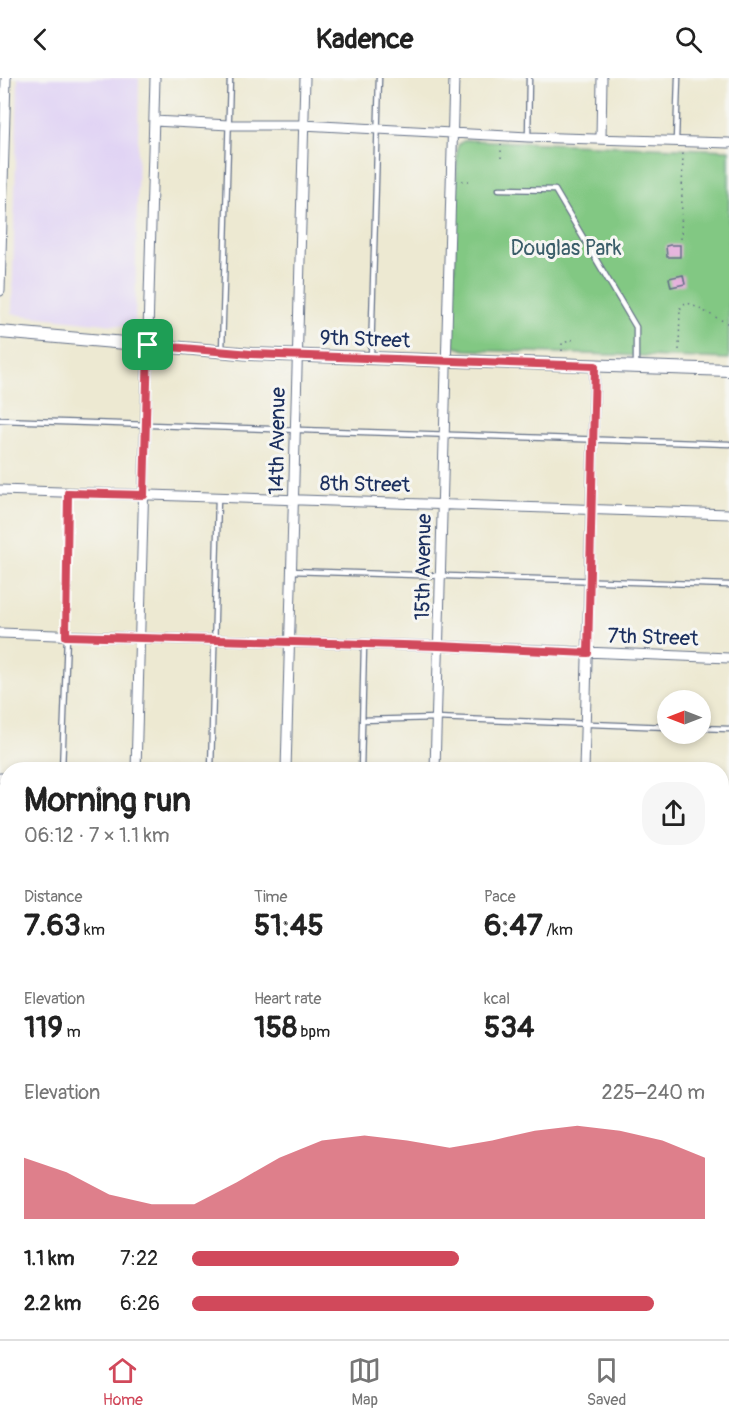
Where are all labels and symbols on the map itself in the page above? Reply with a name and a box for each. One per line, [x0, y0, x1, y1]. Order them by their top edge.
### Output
park label: Douglas Park [510, 235, 622, 262]
pin [122, 319, 173, 370]
street label: 9th Street [319, 324, 411, 355]
street label: 14th Avenue [263, 386, 292, 495]
street label: 8th Street [320, 470, 411, 499]
street label: 15th Avenue [409, 513, 438, 621]
street label: 7th Street [607, 622, 699, 653]
north arrow [657, 690, 711, 744]

